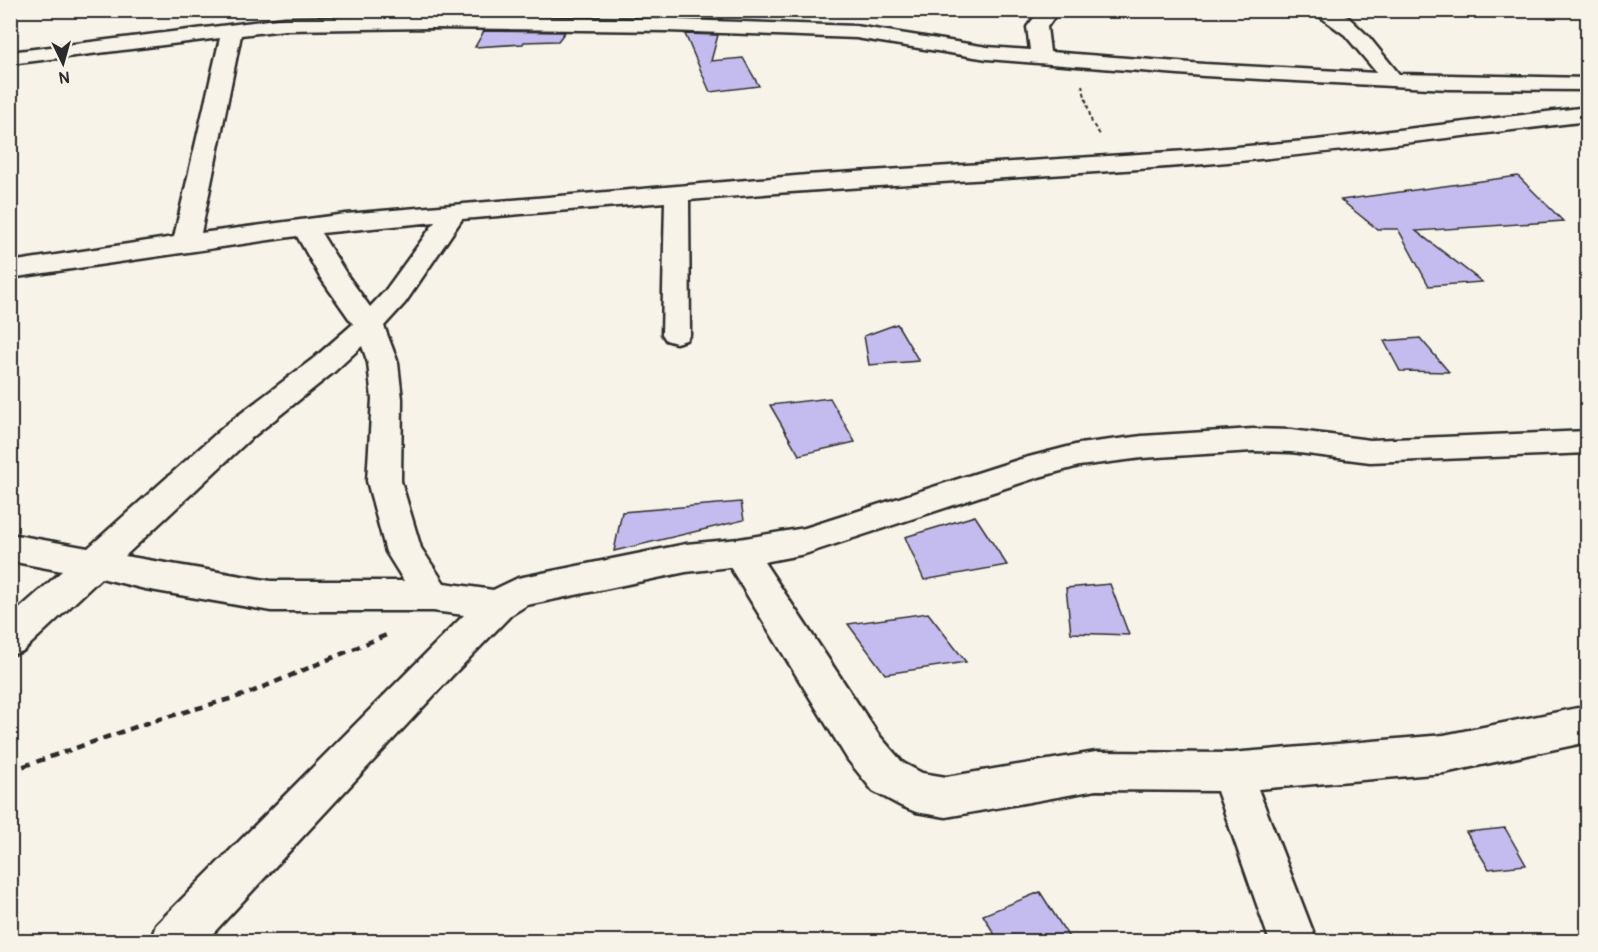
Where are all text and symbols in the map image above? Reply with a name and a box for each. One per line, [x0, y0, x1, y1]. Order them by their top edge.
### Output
north arrow [33, 33, 93, 93]
text: N [58, 67, 70, 87]

